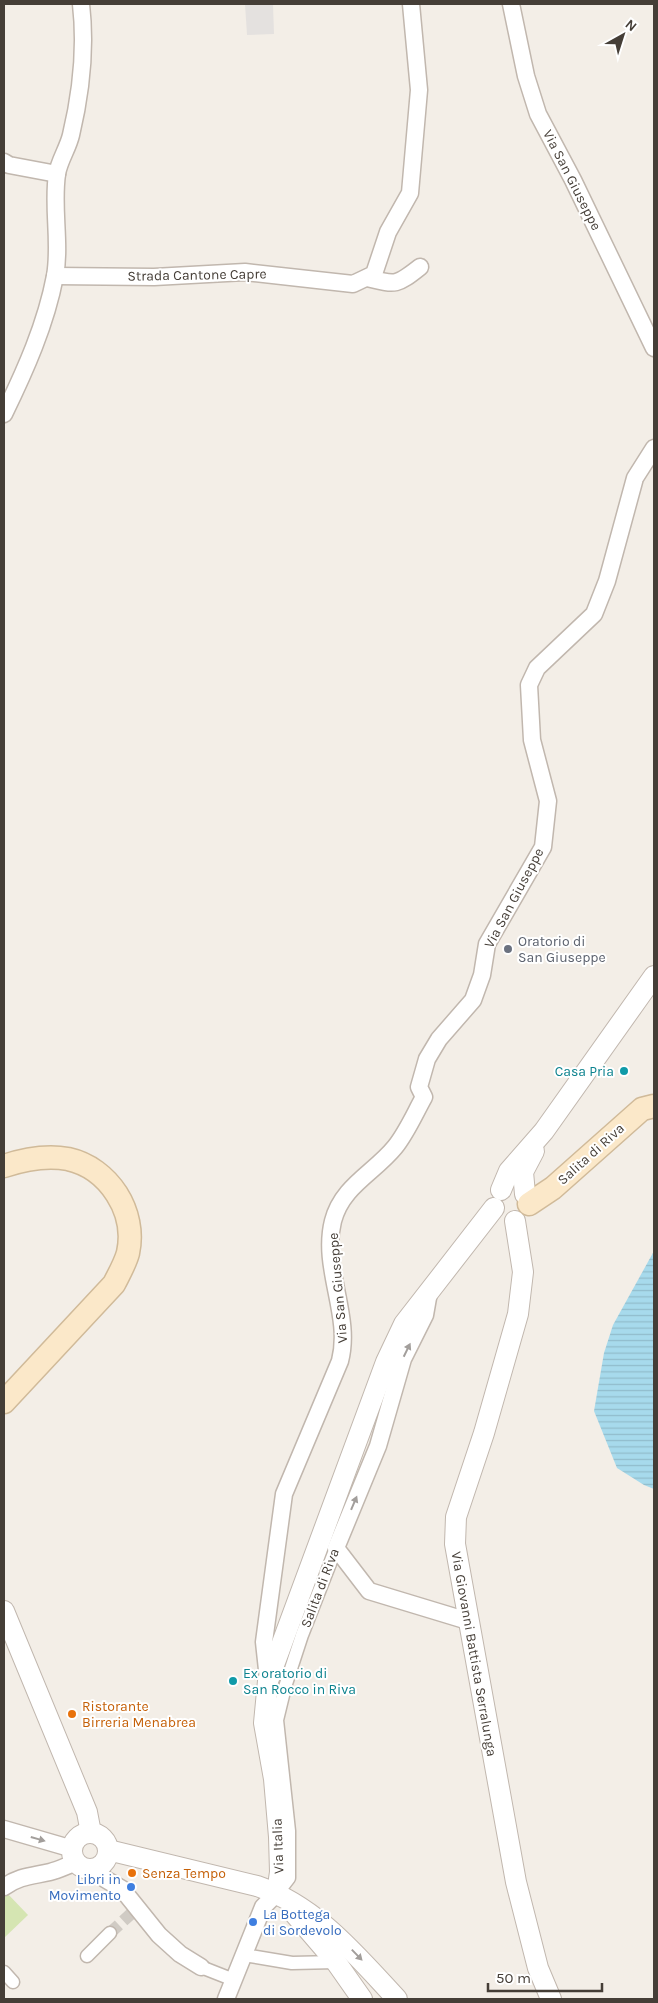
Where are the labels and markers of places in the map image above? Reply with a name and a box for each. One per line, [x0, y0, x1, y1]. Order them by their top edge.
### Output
place label: Oratorio di San Giuseppe [518, 933, 606, 966]
marker: Oratorio di San Giuseppe [502, 943, 514, 955]
place label: Casa Pria [555, 1063, 614, 1080]
marker: Casa Pria [618, 1065, 630, 1077]
place label: Ex oratorio di San Rocco in Riva [243, 1665, 356, 1698]
marker: Ex oratorio di San Rocco in Riva [227, 1675, 239, 1687]
place label: Ristorante Birreria Menabrea [82, 1698, 196, 1731]
marker: Ristorante Birreria Menabrea [66, 1708, 78, 1720]
place label: Senza Tempo [142, 1865, 226, 1882]
marker: Senza Tempo [126, 1867, 138, 1879]
place label: Libri in Movimento [49, 1871, 121, 1904]
marker: Libri in Movimento [125, 1881, 137, 1893]
place label: La Bottega di Sordevolo [263, 1906, 342, 1939]
marker: La Bottega di Sordevolo [247, 1916, 259, 1928]

